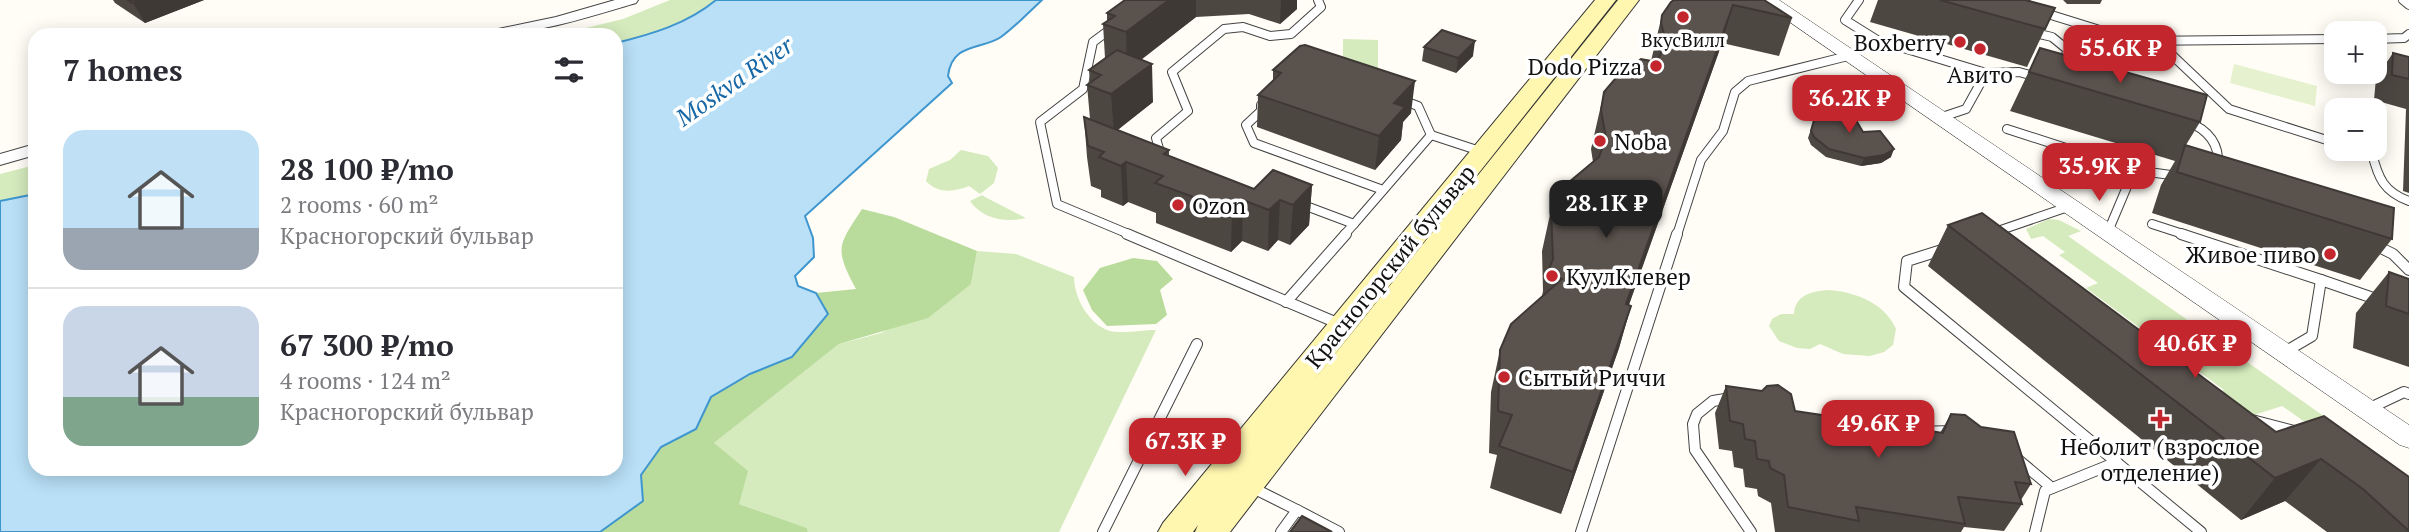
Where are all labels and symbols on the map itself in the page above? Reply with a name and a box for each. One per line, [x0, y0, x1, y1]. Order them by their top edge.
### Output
marker: ВкусВилл [1675, 9, 1691, 25]
pin: 55.6K ₽ [2055, 25, 2185, 85]
place label: ВкусВилл [1641, 27, 1725, 52]
place label: Boxberry [1854, 27, 1946, 58]
water label: Moskva River [668, 28, 800, 134]
marker: Boxberry [1952, 34, 1968, 50]
marker: Авито [1972, 41, 1988, 57]
place label: Dodo Pizza [1528, 51, 1642, 82]
marker: Dodo Pizza [1648, 58, 1664, 74]
place label: Авито [1947, 59, 2013, 90]
pin: 36.2K ₽ [1784, 76, 1914, 135]
place label: Noba [1614, 126, 1668, 157]
marker: Noba [1592, 133, 1608, 149]
pin: 35.9K ₽ [2034, 144, 2164, 203]
street label: Красногорский бульвар [1298, 158, 1482, 374]
pin: 28.1K ₽ [1541, 180, 1671, 240]
place label: Ozon [1192, 190, 1246, 221]
marker: Ozon [1170, 197, 1186, 213]
place label: Живое пиво [2185, 239, 2316, 270]
marker: Живое пиво [2322, 246, 2338, 262]
place label: КуулКлевер [1566, 261, 1691, 292]
marker: КуулКлевер [1544, 268, 1560, 284]
pin: 40.6K ₽ [2130, 320, 2260, 380]
place label: Сытый Риччи [1518, 362, 1666, 393]
marker: Сытый Риччи [1496, 369, 1512, 385]
pin: 49.6K ₽ [1813, 400, 1943, 460]
marker: Неболит (взрослое отделение) [2150, 409, 2170, 429]
pin: 67.3K ₽ [1120, 419, 1250, 478]
place label: Неболит (взрослое отделение) [2060, 431, 2260, 488]

